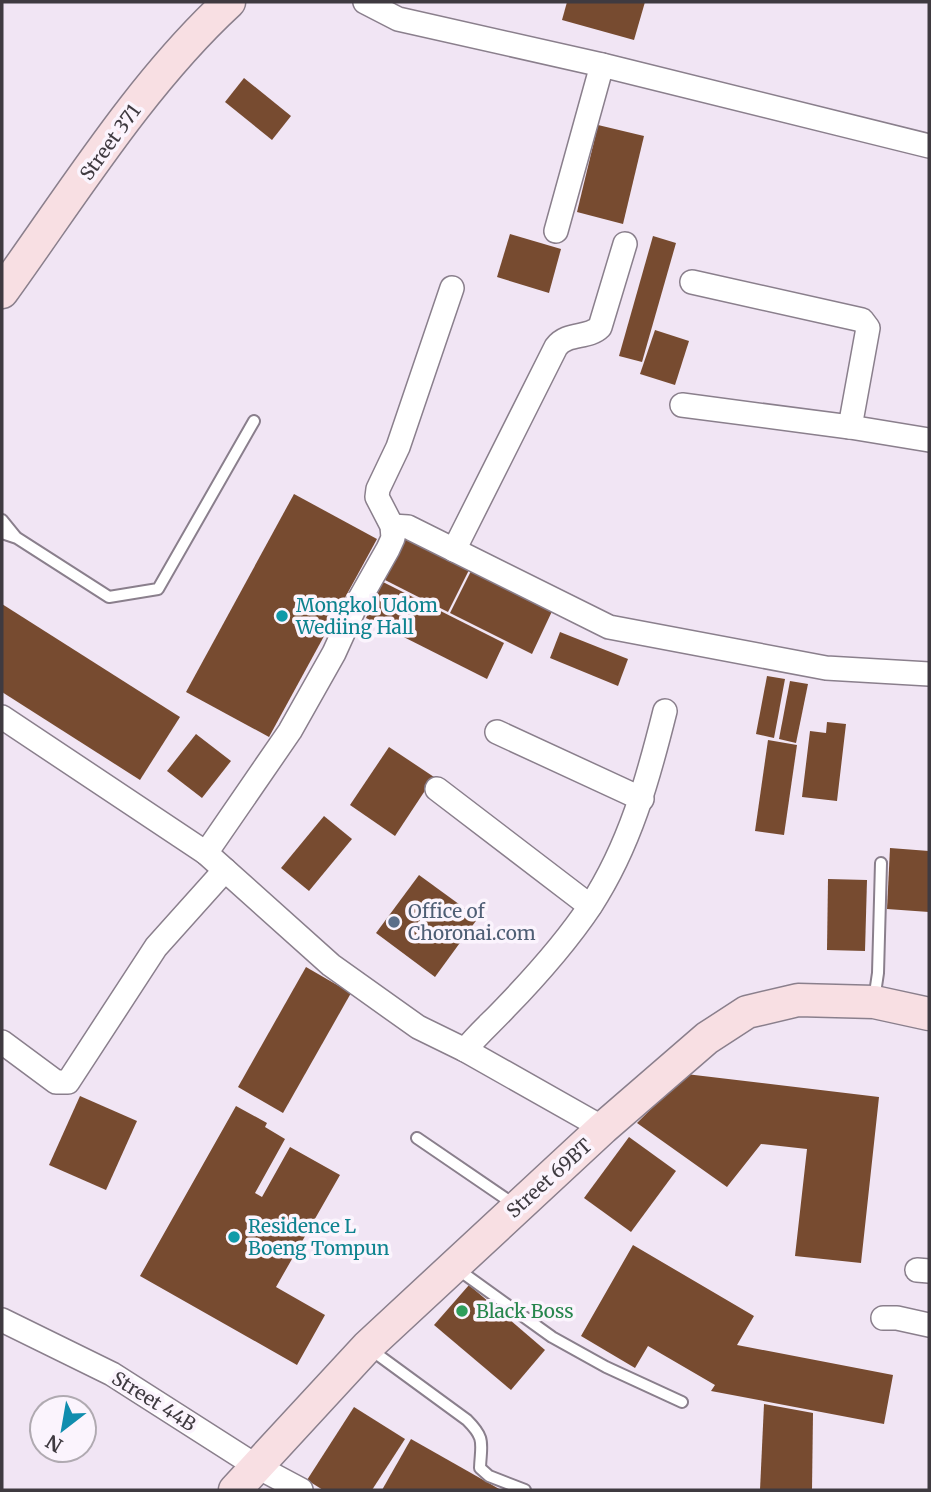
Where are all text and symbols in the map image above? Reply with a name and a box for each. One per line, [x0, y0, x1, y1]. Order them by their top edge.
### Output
street label: Street 371 [74, 99, 146, 185]
place label: Mongkol Udom Wediing Hall [295, 593, 438, 639]
marker: Mongkol Udom Wediing Hall [274, 608, 290, 624]
place label: Office of Choronai.com [408, 899, 536, 945]
marker: Office of Choronai.com [386, 914, 402, 930]
street label: Street 69BT [501, 1133, 597, 1223]
place label: Residence L Boeng Tompun [248, 1214, 390, 1260]
marker: Residence L Boeng Tompun [226, 1229, 242, 1245]
place label: Black Boss [476, 1299, 574, 1323]
marker: Black Boss [454, 1303, 470, 1319]
street label: Street 44B [108, 1366, 201, 1436]
north arrow [28, 1394, 98, 1464]
text: N [42, 1429, 67, 1458]

